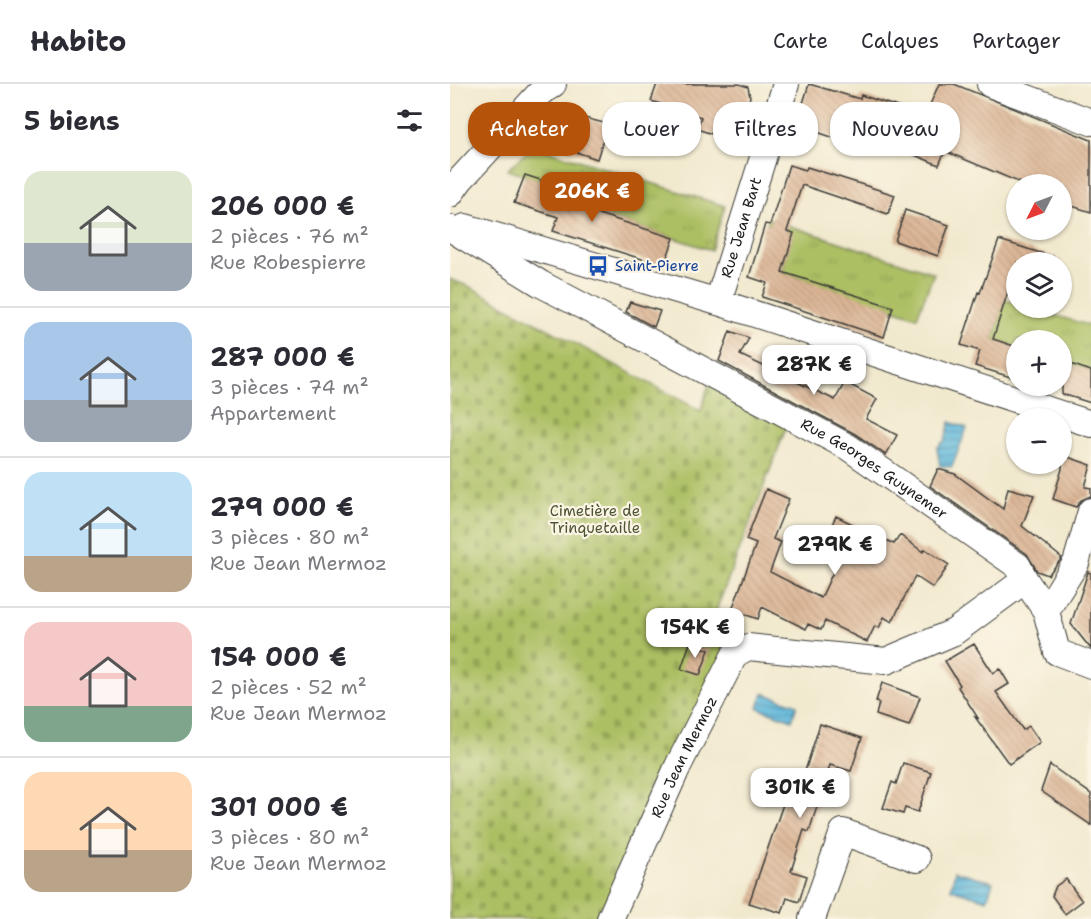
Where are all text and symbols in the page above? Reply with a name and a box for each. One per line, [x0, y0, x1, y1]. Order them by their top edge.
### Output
text: Habito [30, 22, 126, 60]
text: Carte [773, 27, 828, 55]
text: Calques [861, 27, 939, 55]
text: Partager [972, 27, 1061, 55]
chip: Acheter [468, 102, 590, 156]
chip: Louer [602, 102, 701, 156]
chip: Filtres [713, 102, 818, 156]
chip: Nouveau [830, 102, 960, 156]
text: 5 biens [24, 103, 120, 138]
icon: filters [393, 104, 426, 137]
pin: 206K € [543, 172, 641, 223]
north arrow [1006, 174, 1072, 240]
map controls [1006, 174, 1072, 474]
street label: Rue Jean Bart [716, 175, 766, 280]
text: 206K € [554, 178, 630, 204]
text: 206 000 € [210, 188, 355, 223]
icon: home [72, 195, 144, 267]
text: 2 pièces · 76 m² [210, 223, 369, 249]
text: Rue Robespierre [210, 249, 366, 275]
button: layers [1006, 252, 1072, 318]
bus stop icon: Saint-Pierre [586, 254, 610, 278]
place label: Saint-Pierre [615, 256, 699, 276]
button: + [1006, 330, 1072, 396]
text: 287 000 € [210, 339, 355, 374]
pin: 287K € [765, 345, 863, 396]
icon: home [72, 346, 144, 418]
text: 287K € [776, 351, 852, 377]
text: 3 pièces · 74 m² [210, 374, 369, 400]
text: Appartement [210, 400, 336, 426]
button: − [1006, 408, 1072, 474]
street label: Rue Georges Guynemer [797, 414, 951, 524]
text: 279 000 € [210, 489, 354, 524]
icon: home [72, 496, 144, 568]
park label: Cimetière de Trinquetaille [550, 501, 640, 538]
text: 3 pièces · 80 m² [210, 524, 369, 550]
pin: 279K € [786, 525, 884, 576]
text: 279K € [797, 531, 873, 557]
text: Rue Jean Mermoz [210, 550, 387, 576]
pin: 154K € [646, 608, 744, 659]
text: 154K € [660, 614, 730, 640]
text: 154 000 € [210, 639, 347, 674]
icon: home [72, 646, 144, 718]
text: 2 pièces · 52 m² [210, 674, 367, 700]
street label: Rue Jean Mermoz [646, 693, 722, 821]
text: Rue Jean Mermoz [210, 700, 387, 726]
pin: 301K € [751, 768, 849, 819]
text: 301K € [764, 774, 836, 800]
text: 301 000 € [210, 789, 348, 824]
icon: home [72, 796, 144, 868]
text: 3 pièces · 80 m² [210, 824, 369, 850]
text: Rue Jean Mermoz [210, 850, 387, 876]

